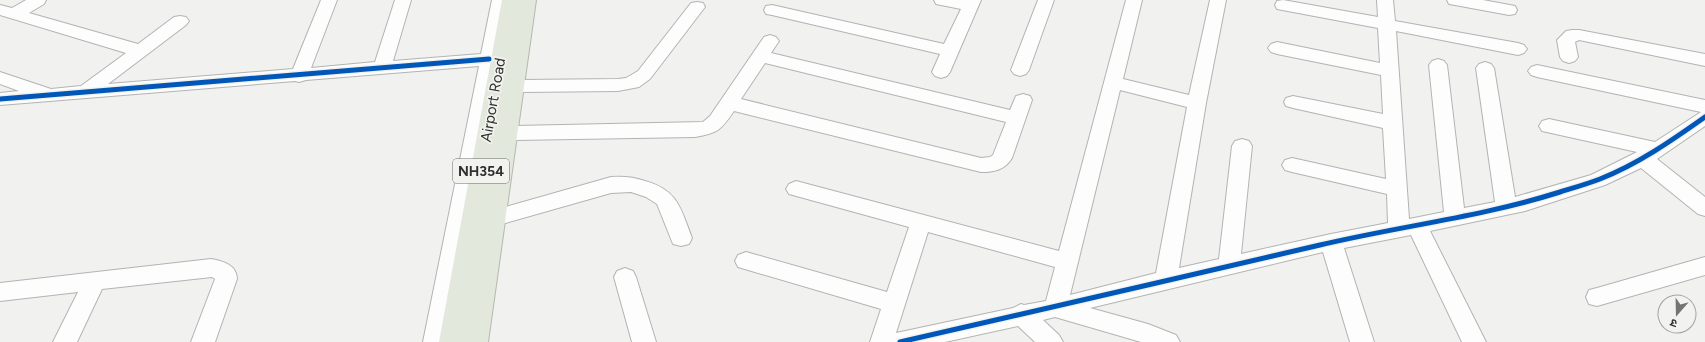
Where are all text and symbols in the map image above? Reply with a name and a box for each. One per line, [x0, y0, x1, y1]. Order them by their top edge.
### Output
street label: Airport Road [477, 56, 509, 144]
road number: NH354 [453, 159, 509, 183]
north arrow [1657, 294, 1697, 334]
text: उ [1668, 316, 1679, 330]

